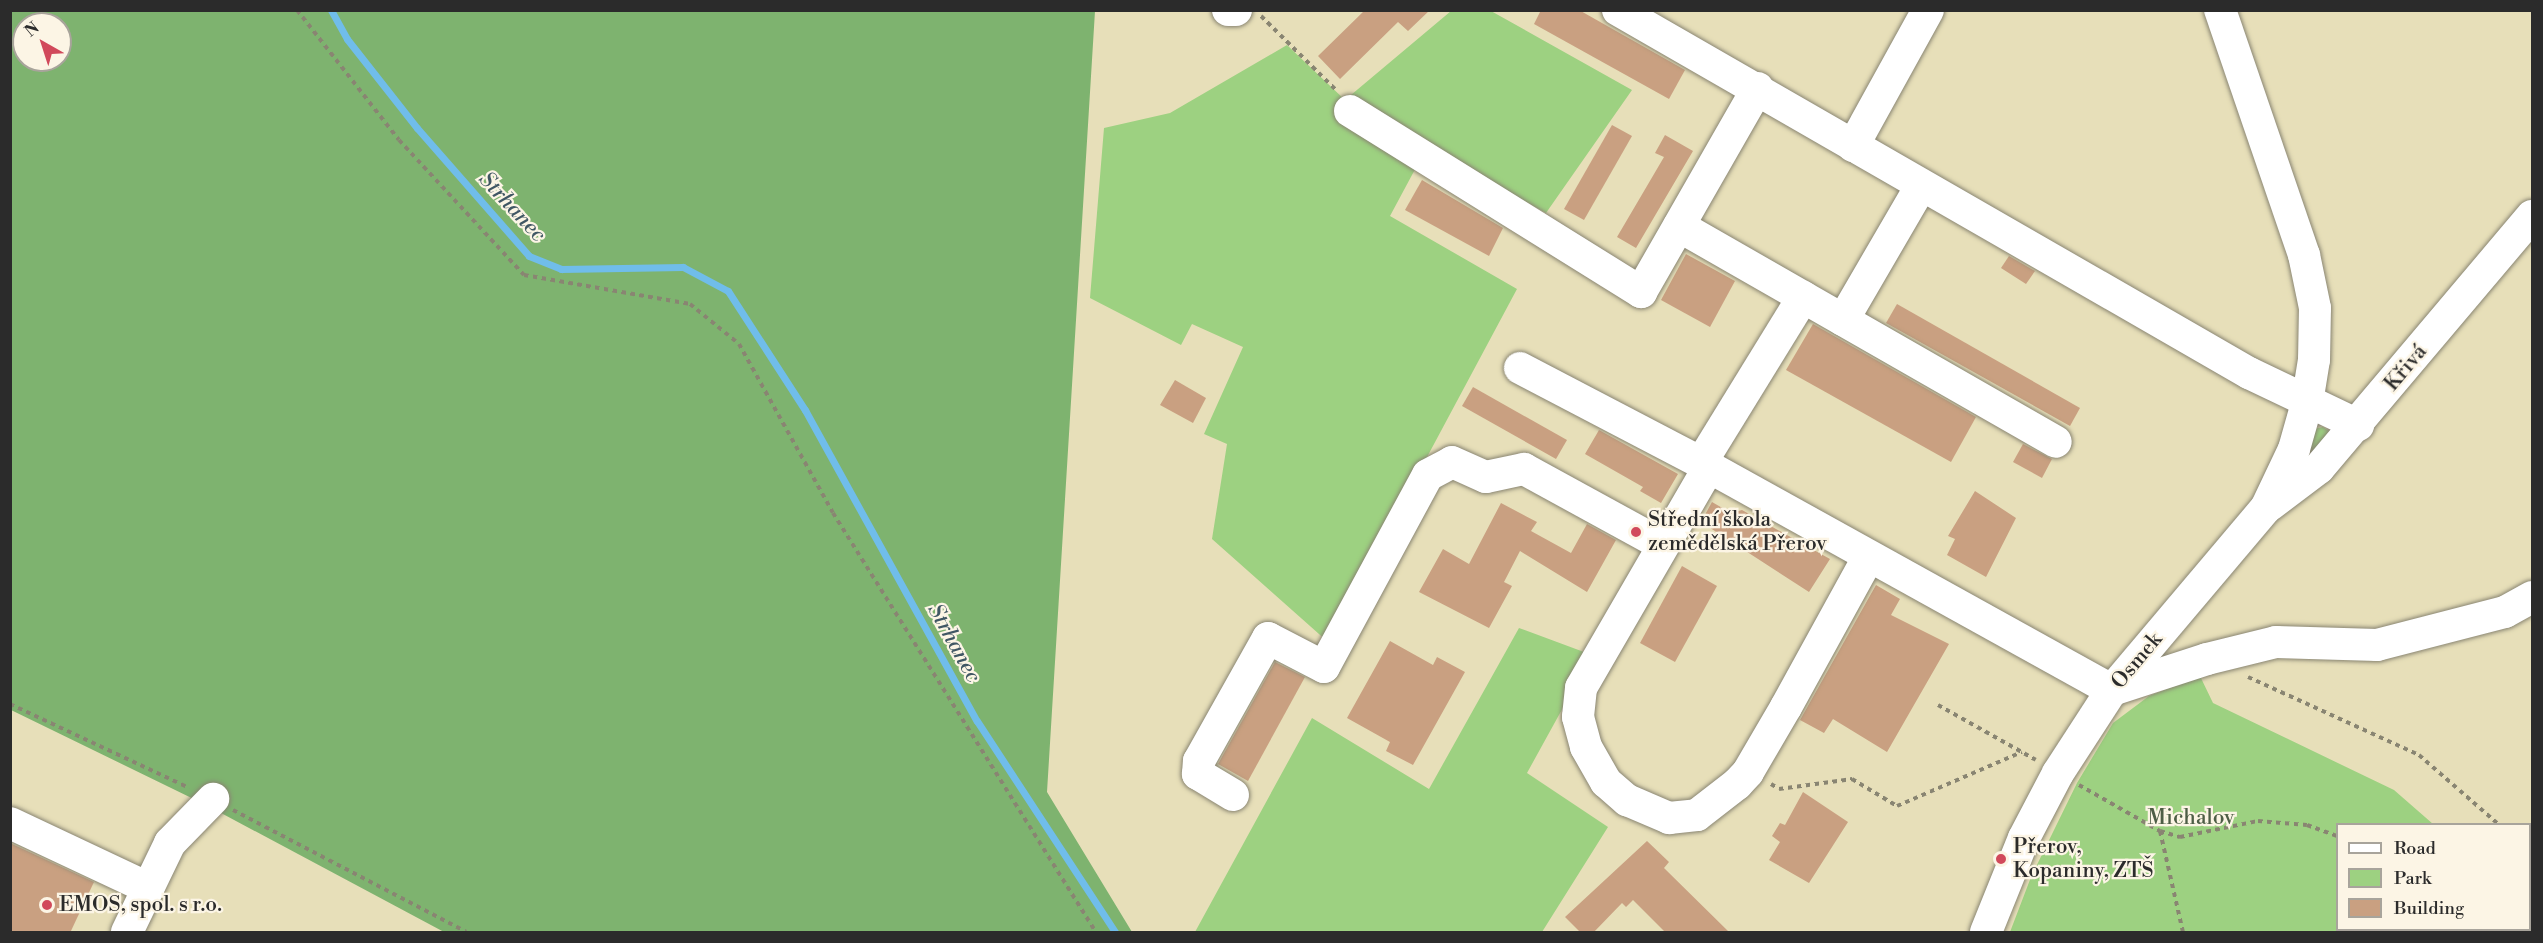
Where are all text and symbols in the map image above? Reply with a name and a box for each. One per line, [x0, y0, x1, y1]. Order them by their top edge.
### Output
north arrow [12, 12, 72, 72]
text: N [21, 18, 43, 41]
water label: Strhanec [473, 167, 551, 247]
street label: Křivá [2379, 340, 2433, 396]
place label: Střední škola zemědělská Přerov [1648, 507, 1827, 557]
marker: Střední škola zemědělská Přerov [1629, 525, 1643, 539]
water label: Strhanec [922, 599, 986, 687]
street label: Osmek [2106, 628, 2168, 694]
park label: Michalov [2147, 805, 2235, 831]
legend [2336, 823, 2531, 931]
place label: Přerov, Kopaniny, ZTŠ [2013, 834, 2154, 884]
text: Road [2394, 837, 2436, 860]
marker: Přerov, Kopaniny, ZTŠ [1994, 852, 2008, 866]
text: Park [2394, 867, 2431, 890]
place label: EMOS, spol. s r.o. [59, 892, 222, 918]
text: Building [2394, 897, 2464, 920]
marker: EMOS, spol. s r.o. [40, 898, 54, 912]

